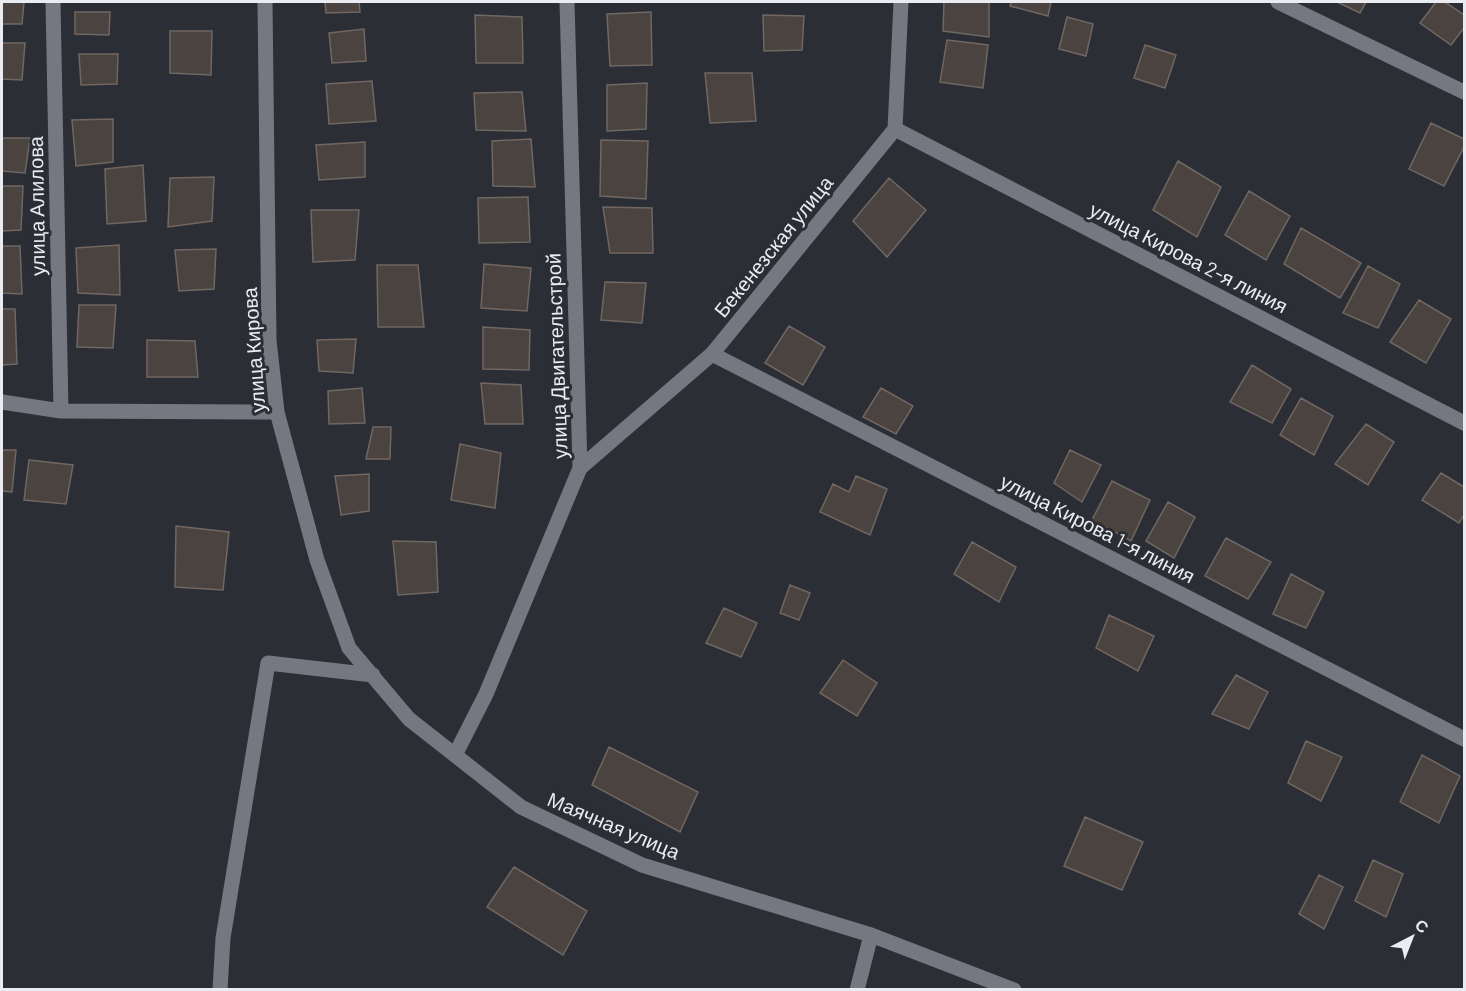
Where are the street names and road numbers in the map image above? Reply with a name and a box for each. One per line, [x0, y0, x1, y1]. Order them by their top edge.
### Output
street label: улица Алилова [23, 135, 49, 276]
street label: Бекенезская улица [709, 170, 838, 322]
street label: улица Кирова 2-я линия [1086, 197, 1292, 317]
street label: улица Двигательстрой [540, 253, 572, 459]
street label: улица Кирова [237, 286, 269, 413]
street label: улица Кирова 1-я линия [997, 468, 1199, 588]
street label: Маячная улица [544, 786, 684, 864]

